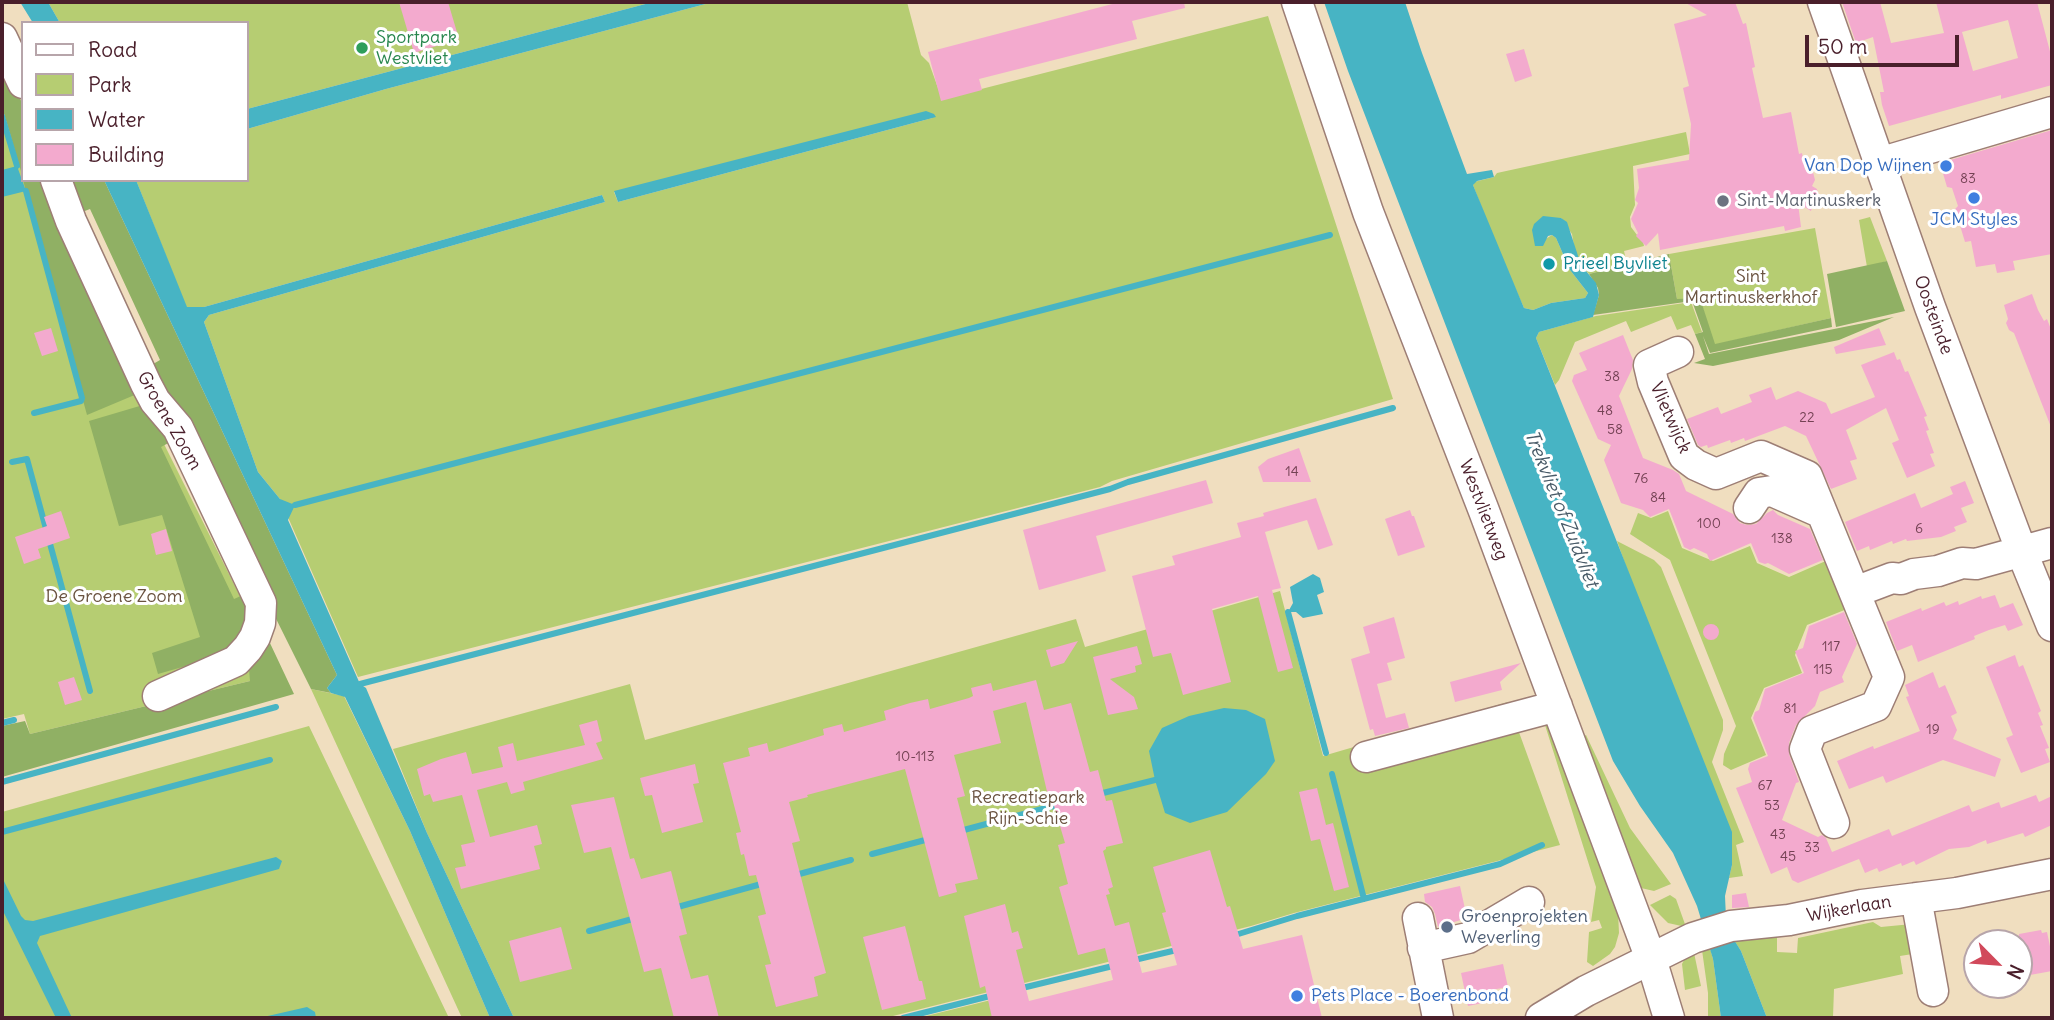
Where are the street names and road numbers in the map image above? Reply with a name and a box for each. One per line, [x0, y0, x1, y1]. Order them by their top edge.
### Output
street label: Oosteinde [1909, 273, 1957, 357]
street label: Groene Zoom [132, 368, 206, 474]
street label: Vlietwijck [1645, 379, 1695, 457]
street label: Westvlietweg [1454, 457, 1512, 563]
street label: Wijkerlaan [1805, 891, 1893, 927]

